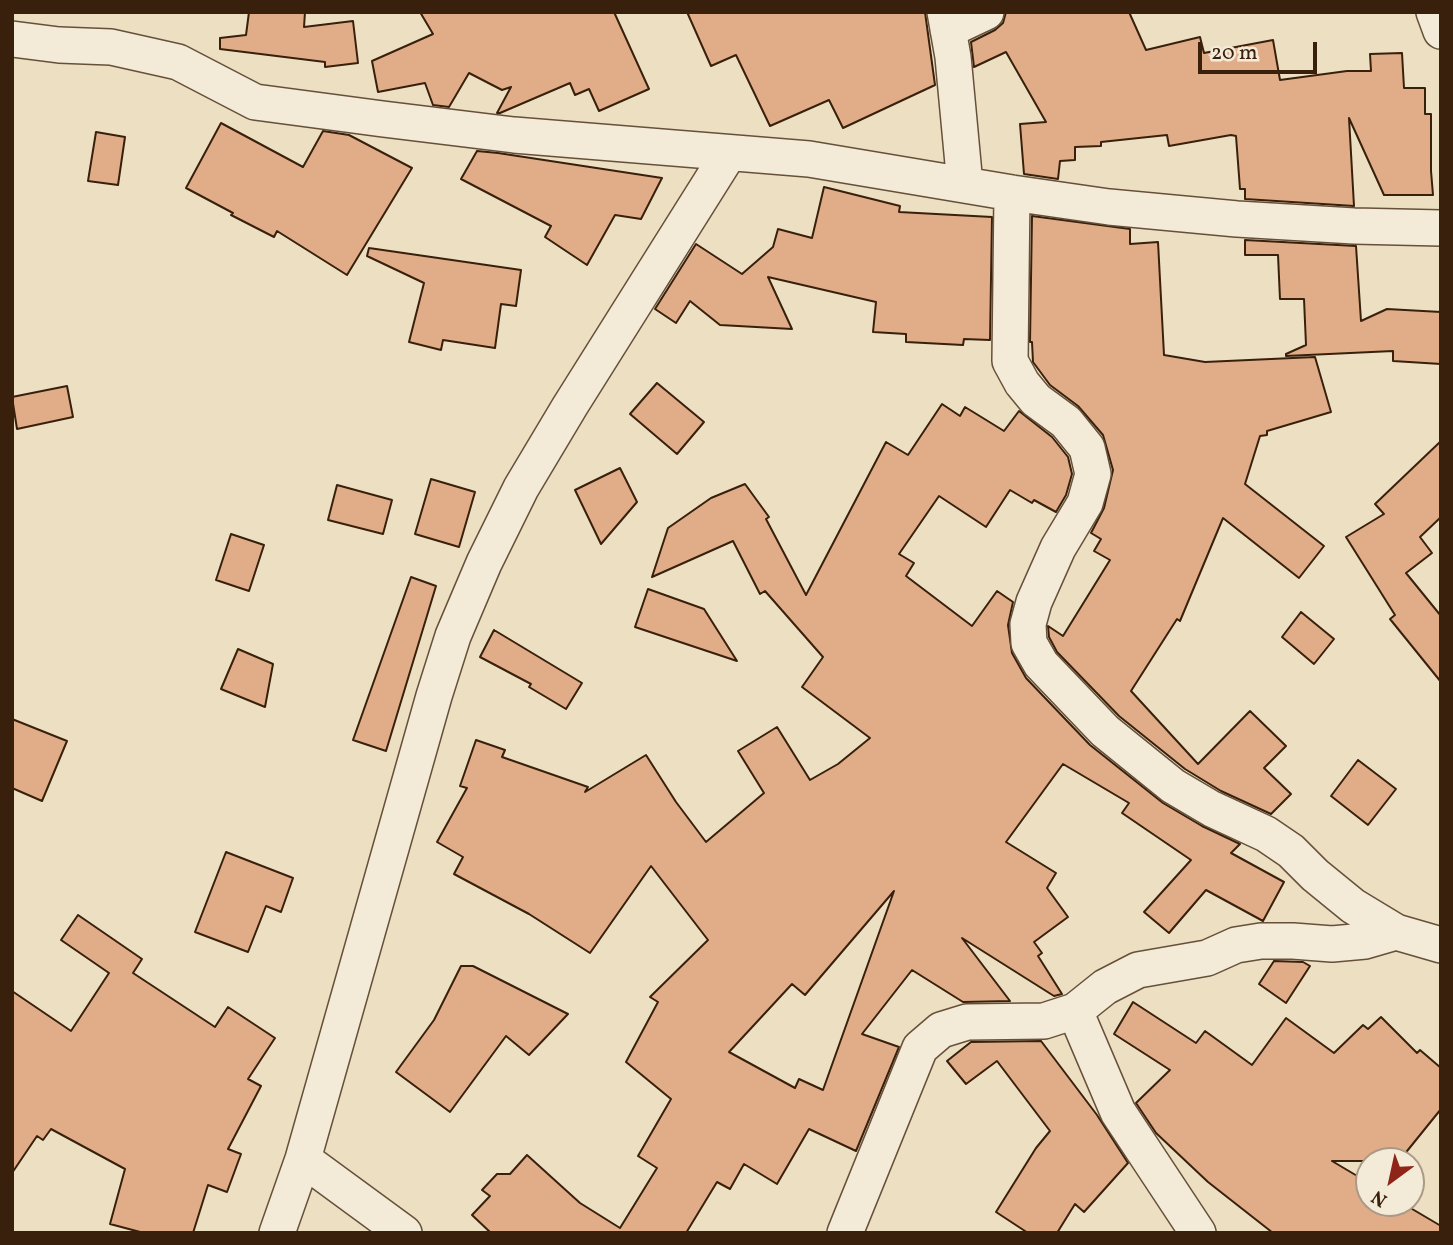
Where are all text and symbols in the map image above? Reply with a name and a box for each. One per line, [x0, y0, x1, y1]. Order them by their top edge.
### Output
scale bar [1201, 28, 1320, 72]
text: 20 m [1211, 39, 1257, 68]
north arrow [1355, 1147, 1425, 1217]
text: N [1367, 1183, 1393, 1213]

